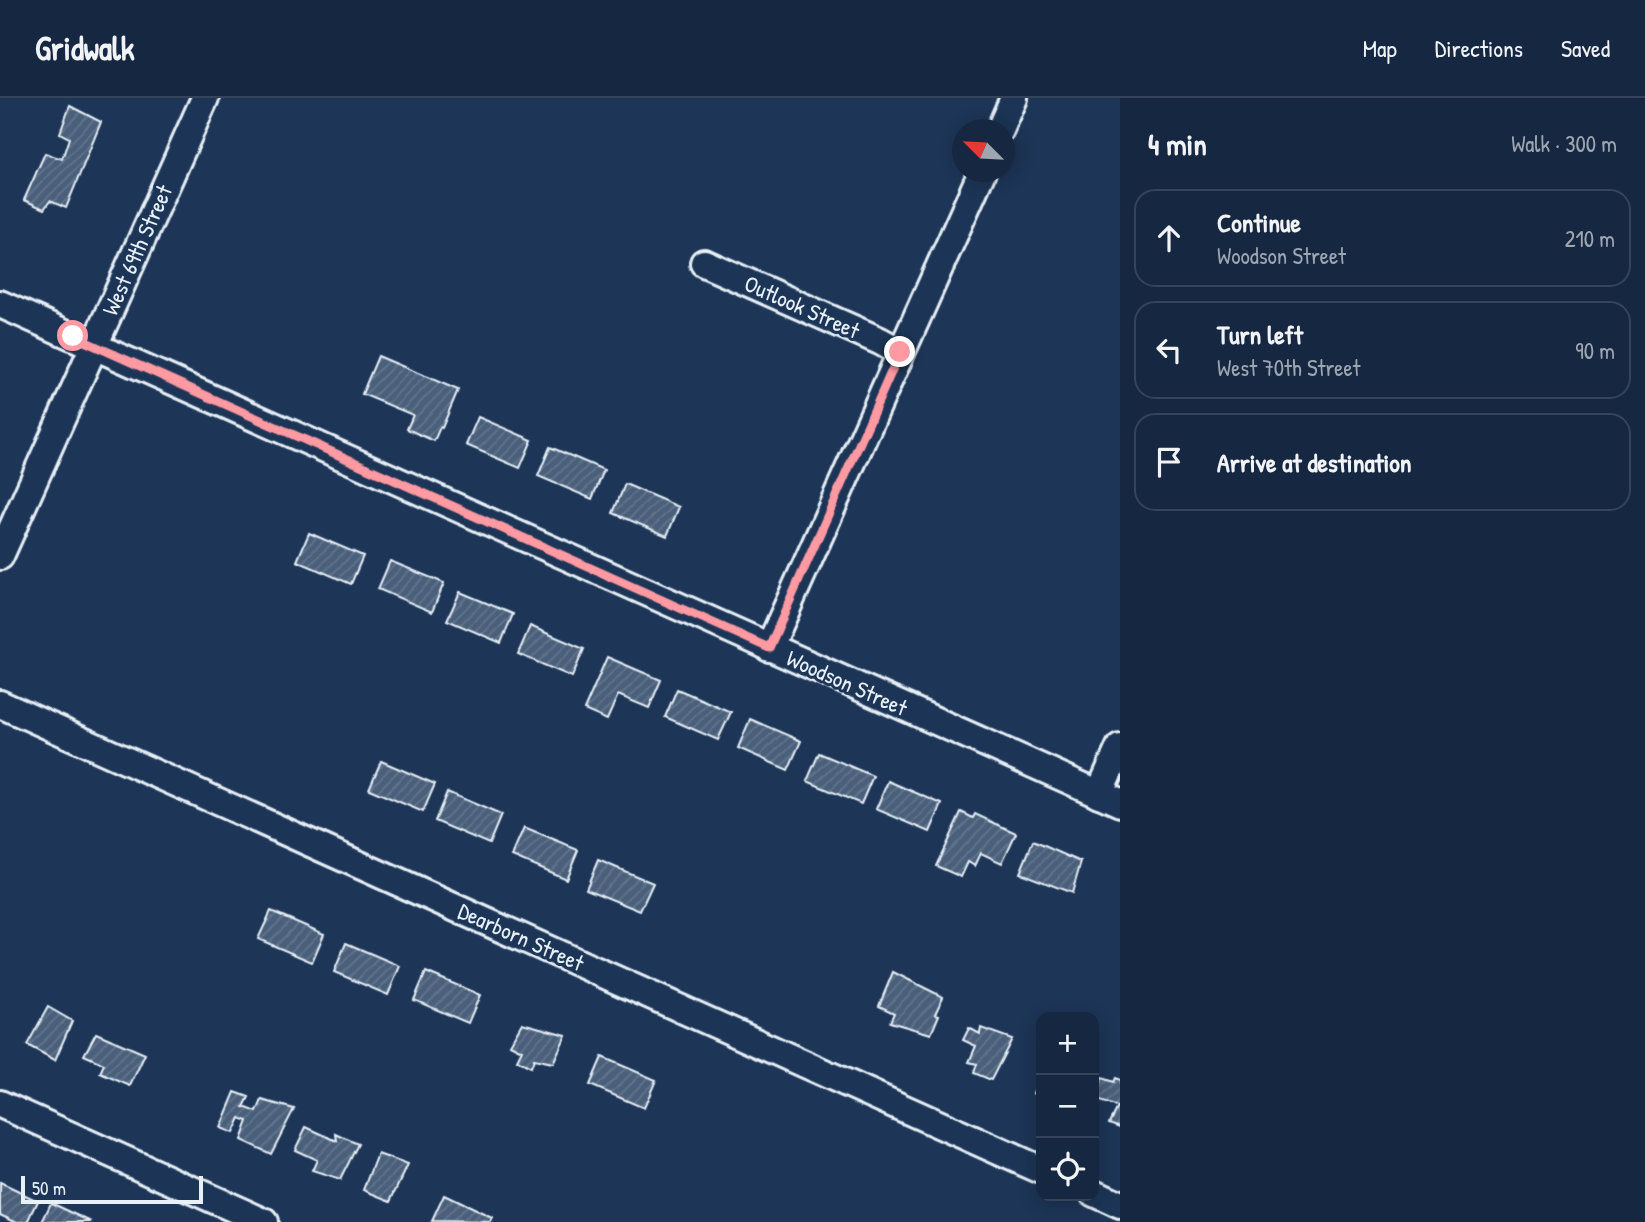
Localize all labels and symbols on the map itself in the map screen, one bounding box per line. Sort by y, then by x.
north arrow [952,119,1015,182]
street label: West 69th Street [94,179,179,320]
street label: Outlook Street [740,267,866,346]
route start [57,320,88,351]
route end [884,336,915,367]
street label: Woodson Street [782,642,913,723]
street label: Dearborn Street [453,895,590,979]
scale bar [21,1173,203,1205]

